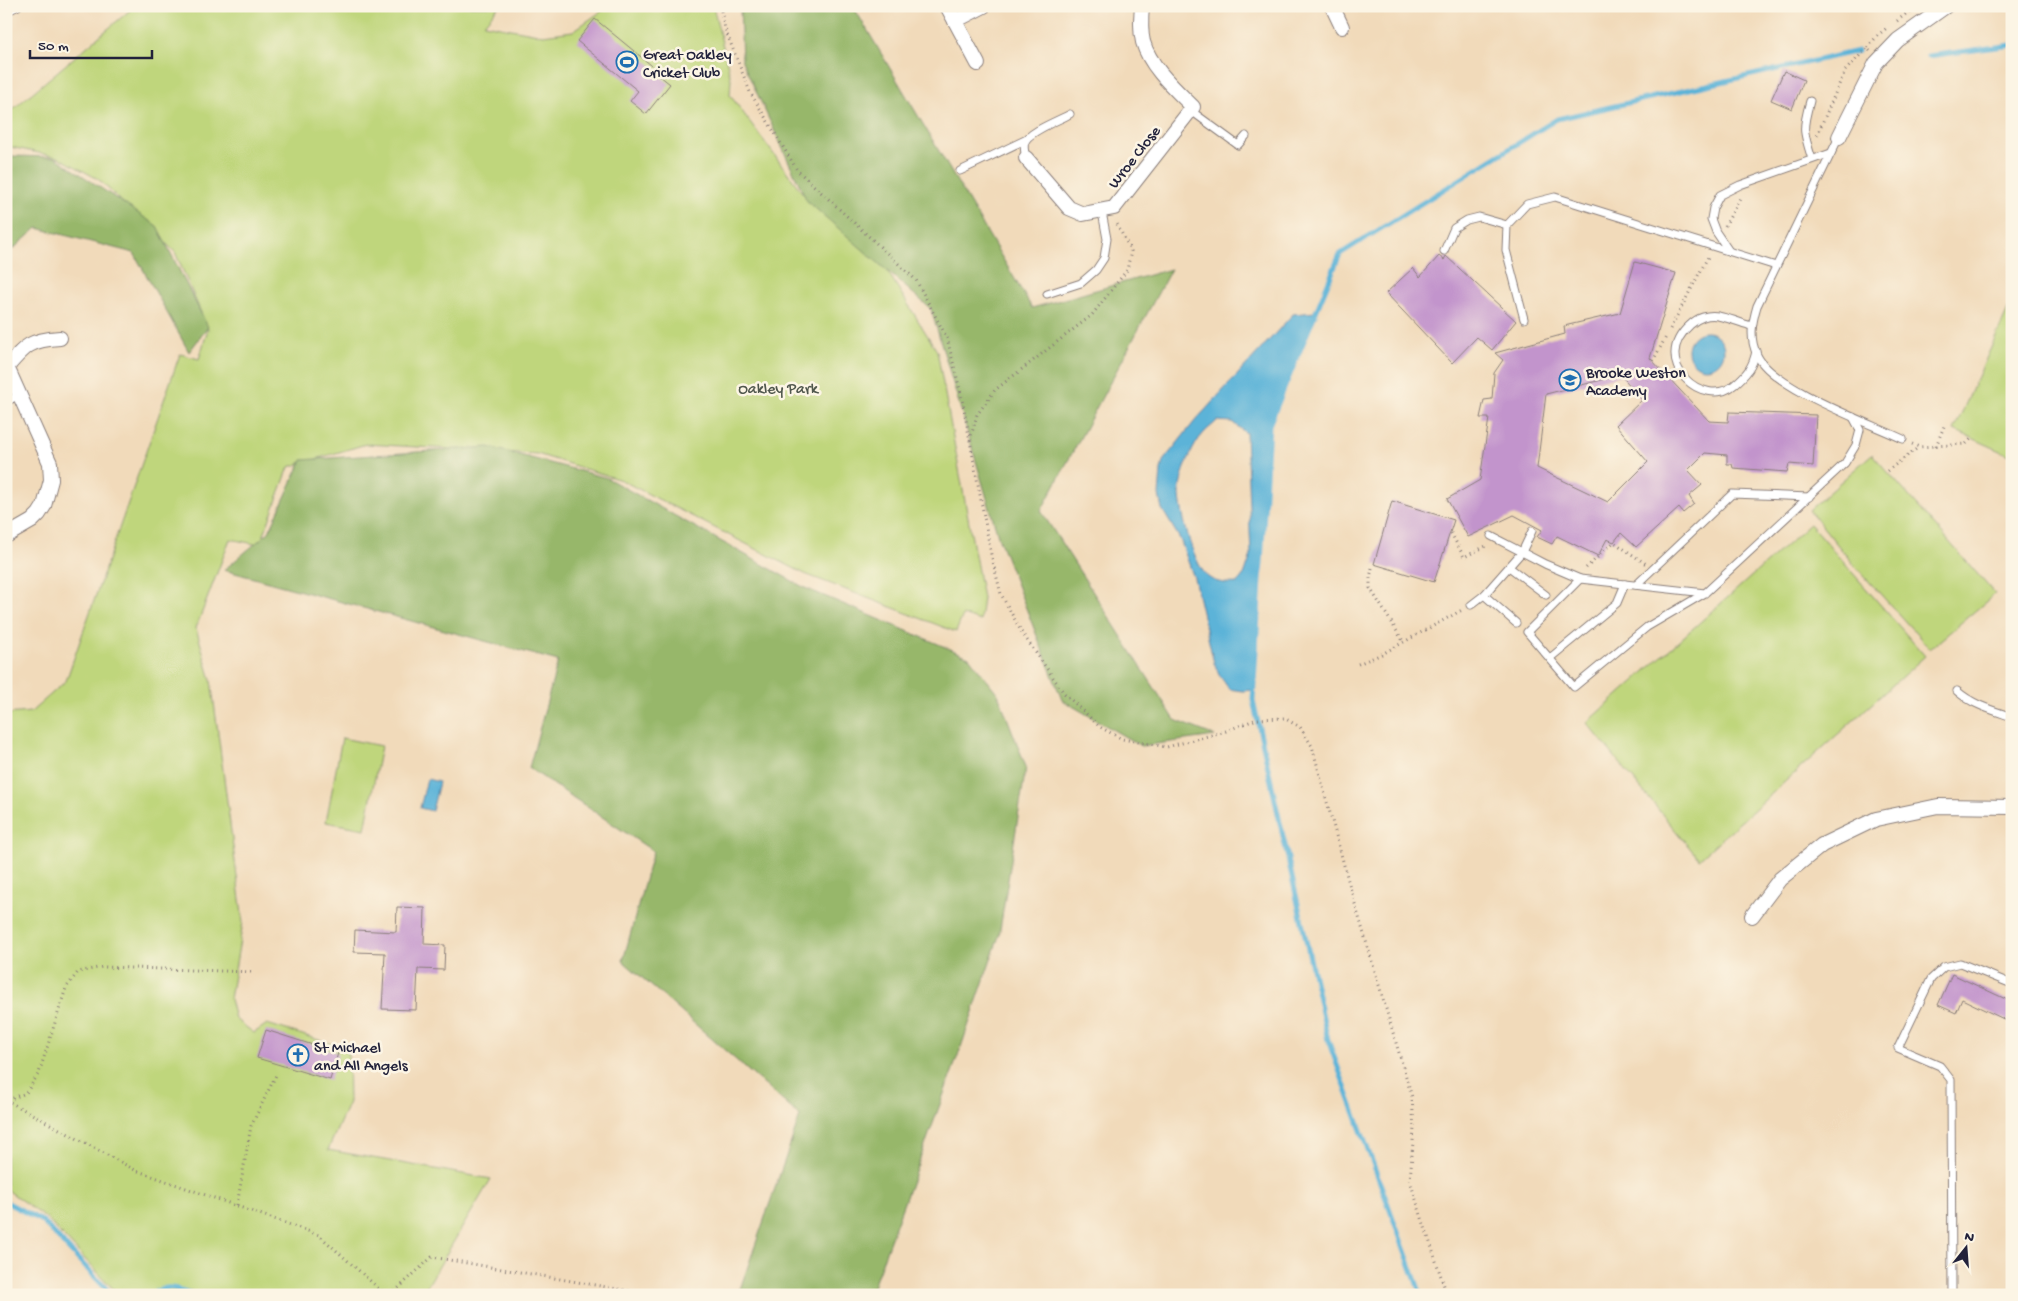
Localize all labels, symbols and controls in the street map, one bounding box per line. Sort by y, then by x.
scale bar [30,28,152,60]
text: 50 m [38,38,69,56]
place label: Great Oakley Cricket Club [643,47,732,84]
sports icon: Great Oakley Cricket Club [615,50,639,74]
street label: Wroe Close [1105,122,1167,193]
place label: Brooke Weston Academy [1585,365,1686,402]
school or university icon: Brooke Weston Academy [1558,368,1582,392]
park label: Oakley Park [738,381,820,400]
place label: St Michael and All Angels [314,1040,409,1077]
church icon: St Michael and All Angels [286,1043,310,1067]
north arrow [1940,1224,1990,1274]
text: N [1962,1228,1976,1247]

